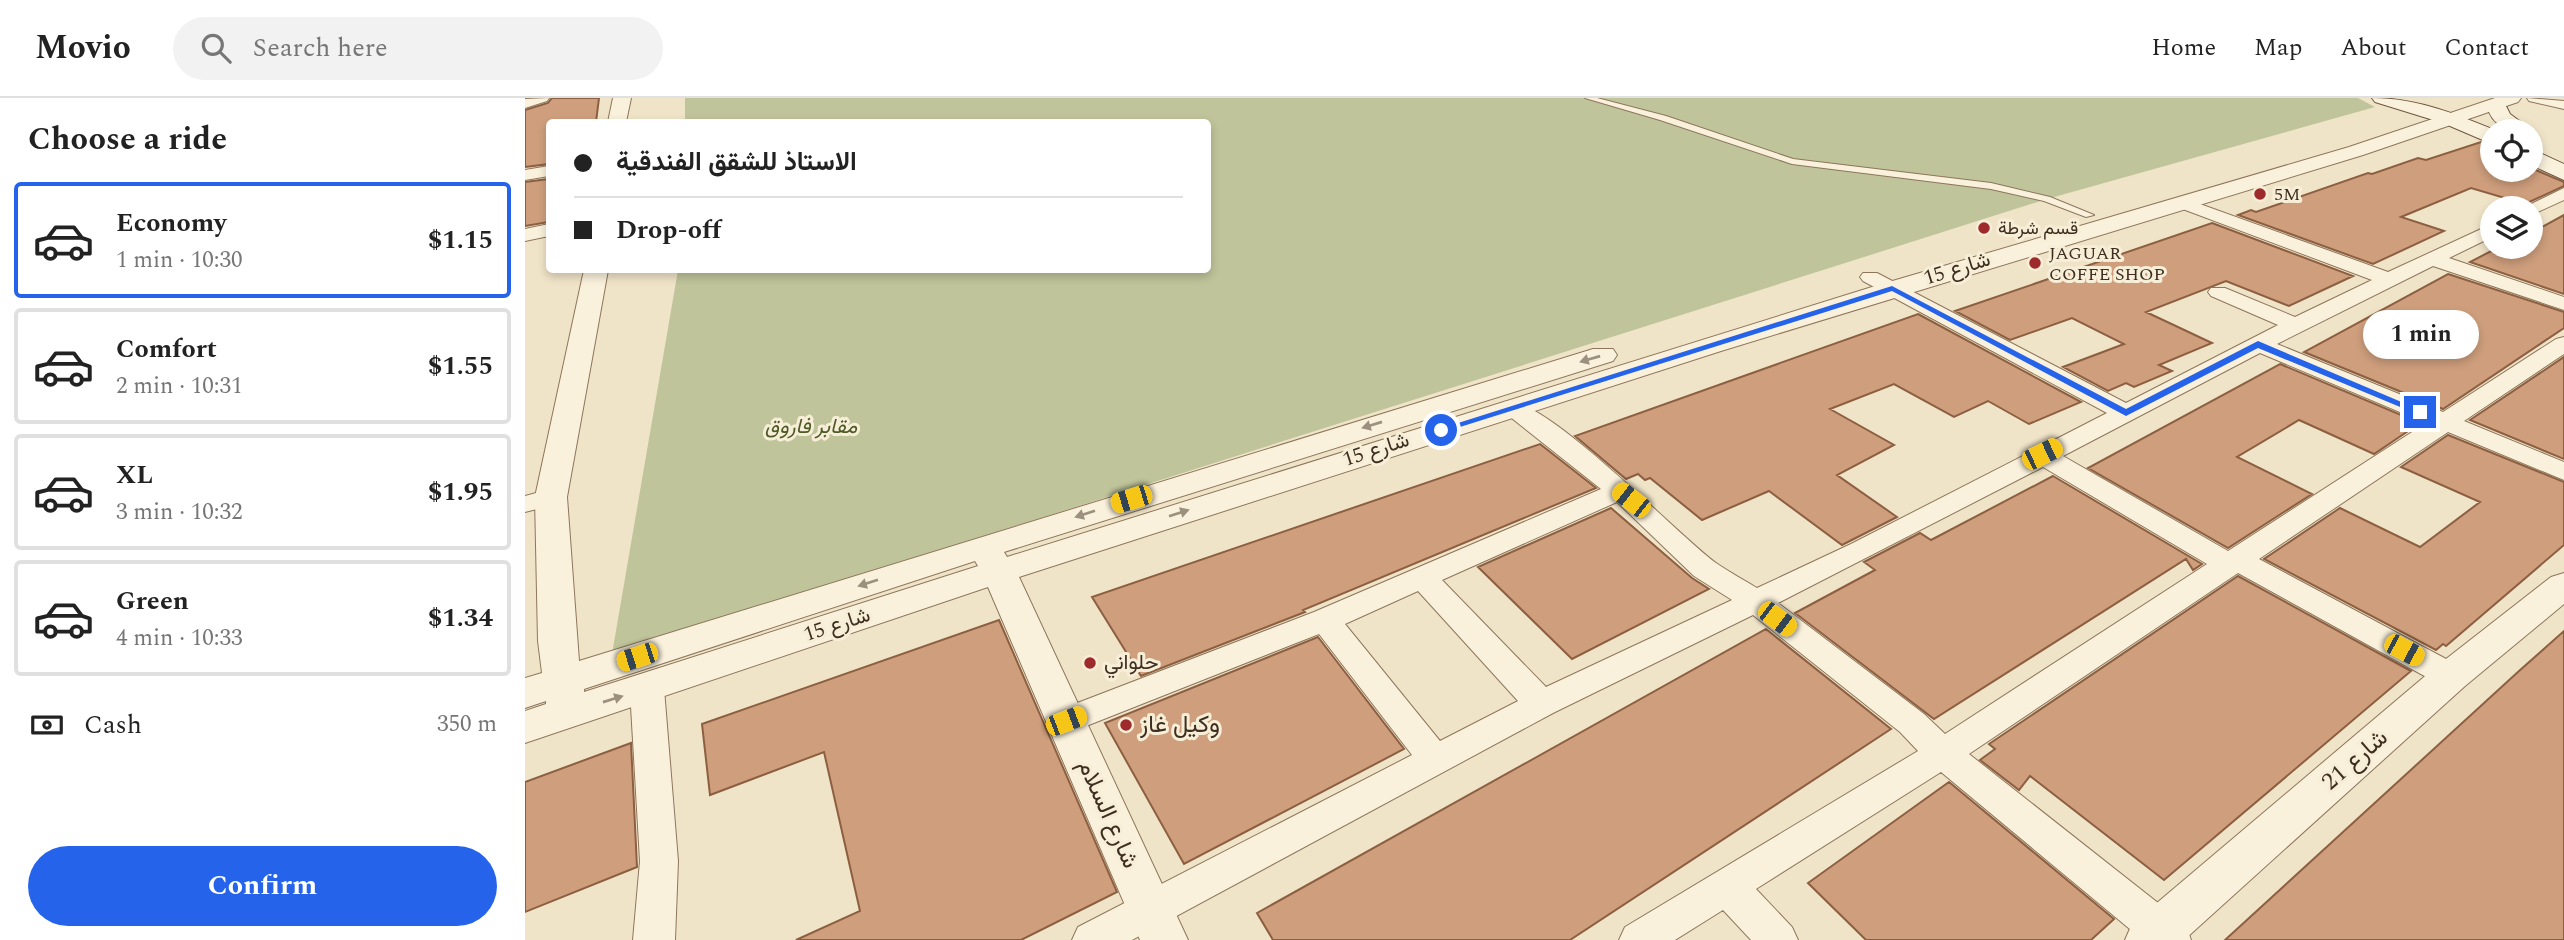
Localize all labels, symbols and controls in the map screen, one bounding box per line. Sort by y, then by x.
search box [173,17,663,80]
text: Movio [35,23,131,73]
text: Search here [253,28,388,68]
icon: search [197,29,235,67]
text: Home [2151,30,2216,66]
text: Map [2254,30,2302,66]
text: About [2340,30,2406,66]
text: Contact [2444,30,2529,66]
text: Choose a ride [28,115,227,164]
map controls [2480,119,2543,259]
button: locate [2480,119,2543,182]
text: الاستاذ للشقق الفندقية [616,142,857,182]
place label: 5M [2274,181,2300,208]
marker: 5M [2252,186,2268,202]
button: layers [2480,196,2543,259]
text: Economy [116,203,226,243]
icon: car [32,209,95,272]
text: Drop-off [616,210,721,250]
place label: قسم شرطة [1998,215,2078,242]
text: $1.15 [428,220,493,260]
marker: قسم شرطة [1976,220,1992,236]
place label: JAGUAR COFFE SHOP [2049,240,2165,288]
text: 1 min · 10:30 [116,243,243,278]
street label: شارع 15 [1920,244,1994,294]
marker: JAGUAR COFFE SHOP [2027,255,2043,271]
callout: 1 min [2362,310,2478,360]
text: 1 min [2390,317,2452,352]
text: Comfort [116,329,217,369]
icon: car [32,335,95,398]
text: $1.55 [428,346,493,386]
one-way arrow [1579,354,1601,365]
text: 2 min · 10:31 [116,369,243,404]
route end [2404,396,2436,428]
park label: مقابر فاروق [765,411,858,443]
route start [1425,414,1457,446]
one-way arrow [1362,421,1383,431]
street label: شارع 15 [1338,424,1414,476]
car [2019,435,2066,473]
text: XL [116,455,153,495]
icon: car [32,461,95,524]
text: $1.95 [428,472,493,512]
car [1608,479,1655,521]
car [1108,483,1155,515]
text: 3 min · 10:32 [116,495,243,530]
one-way arrow [1168,508,1189,518]
one-way arrow [1074,509,1095,520]
one-way arrow [857,578,878,589]
text: Green [116,581,189,621]
icon: car [32,587,95,650]
text: $1.34 [428,598,493,638]
car [1754,598,1801,640]
street label: شارع 15 [799,599,875,651]
text: 4 min · 10:33 [116,621,243,656]
car [2381,631,2428,669]
car [614,641,661,673]
place label: حلواني [1104,647,1159,679]
marker: حلواني [1082,655,1098,671]
one-way arrow [603,694,624,704]
car [1043,704,1090,738]
text: Cash [84,705,142,745]
icon: cash [28,706,66,744]
text: 350 m [437,707,497,742]
place label: وكيل غاز [1139,707,1220,743]
marker: وكيل غاز [1118,717,1134,733]
street label: شارع 21 [2314,721,2396,799]
street label: شارع السلام [1068,754,1148,874]
button: Confirm [28,846,497,926]

